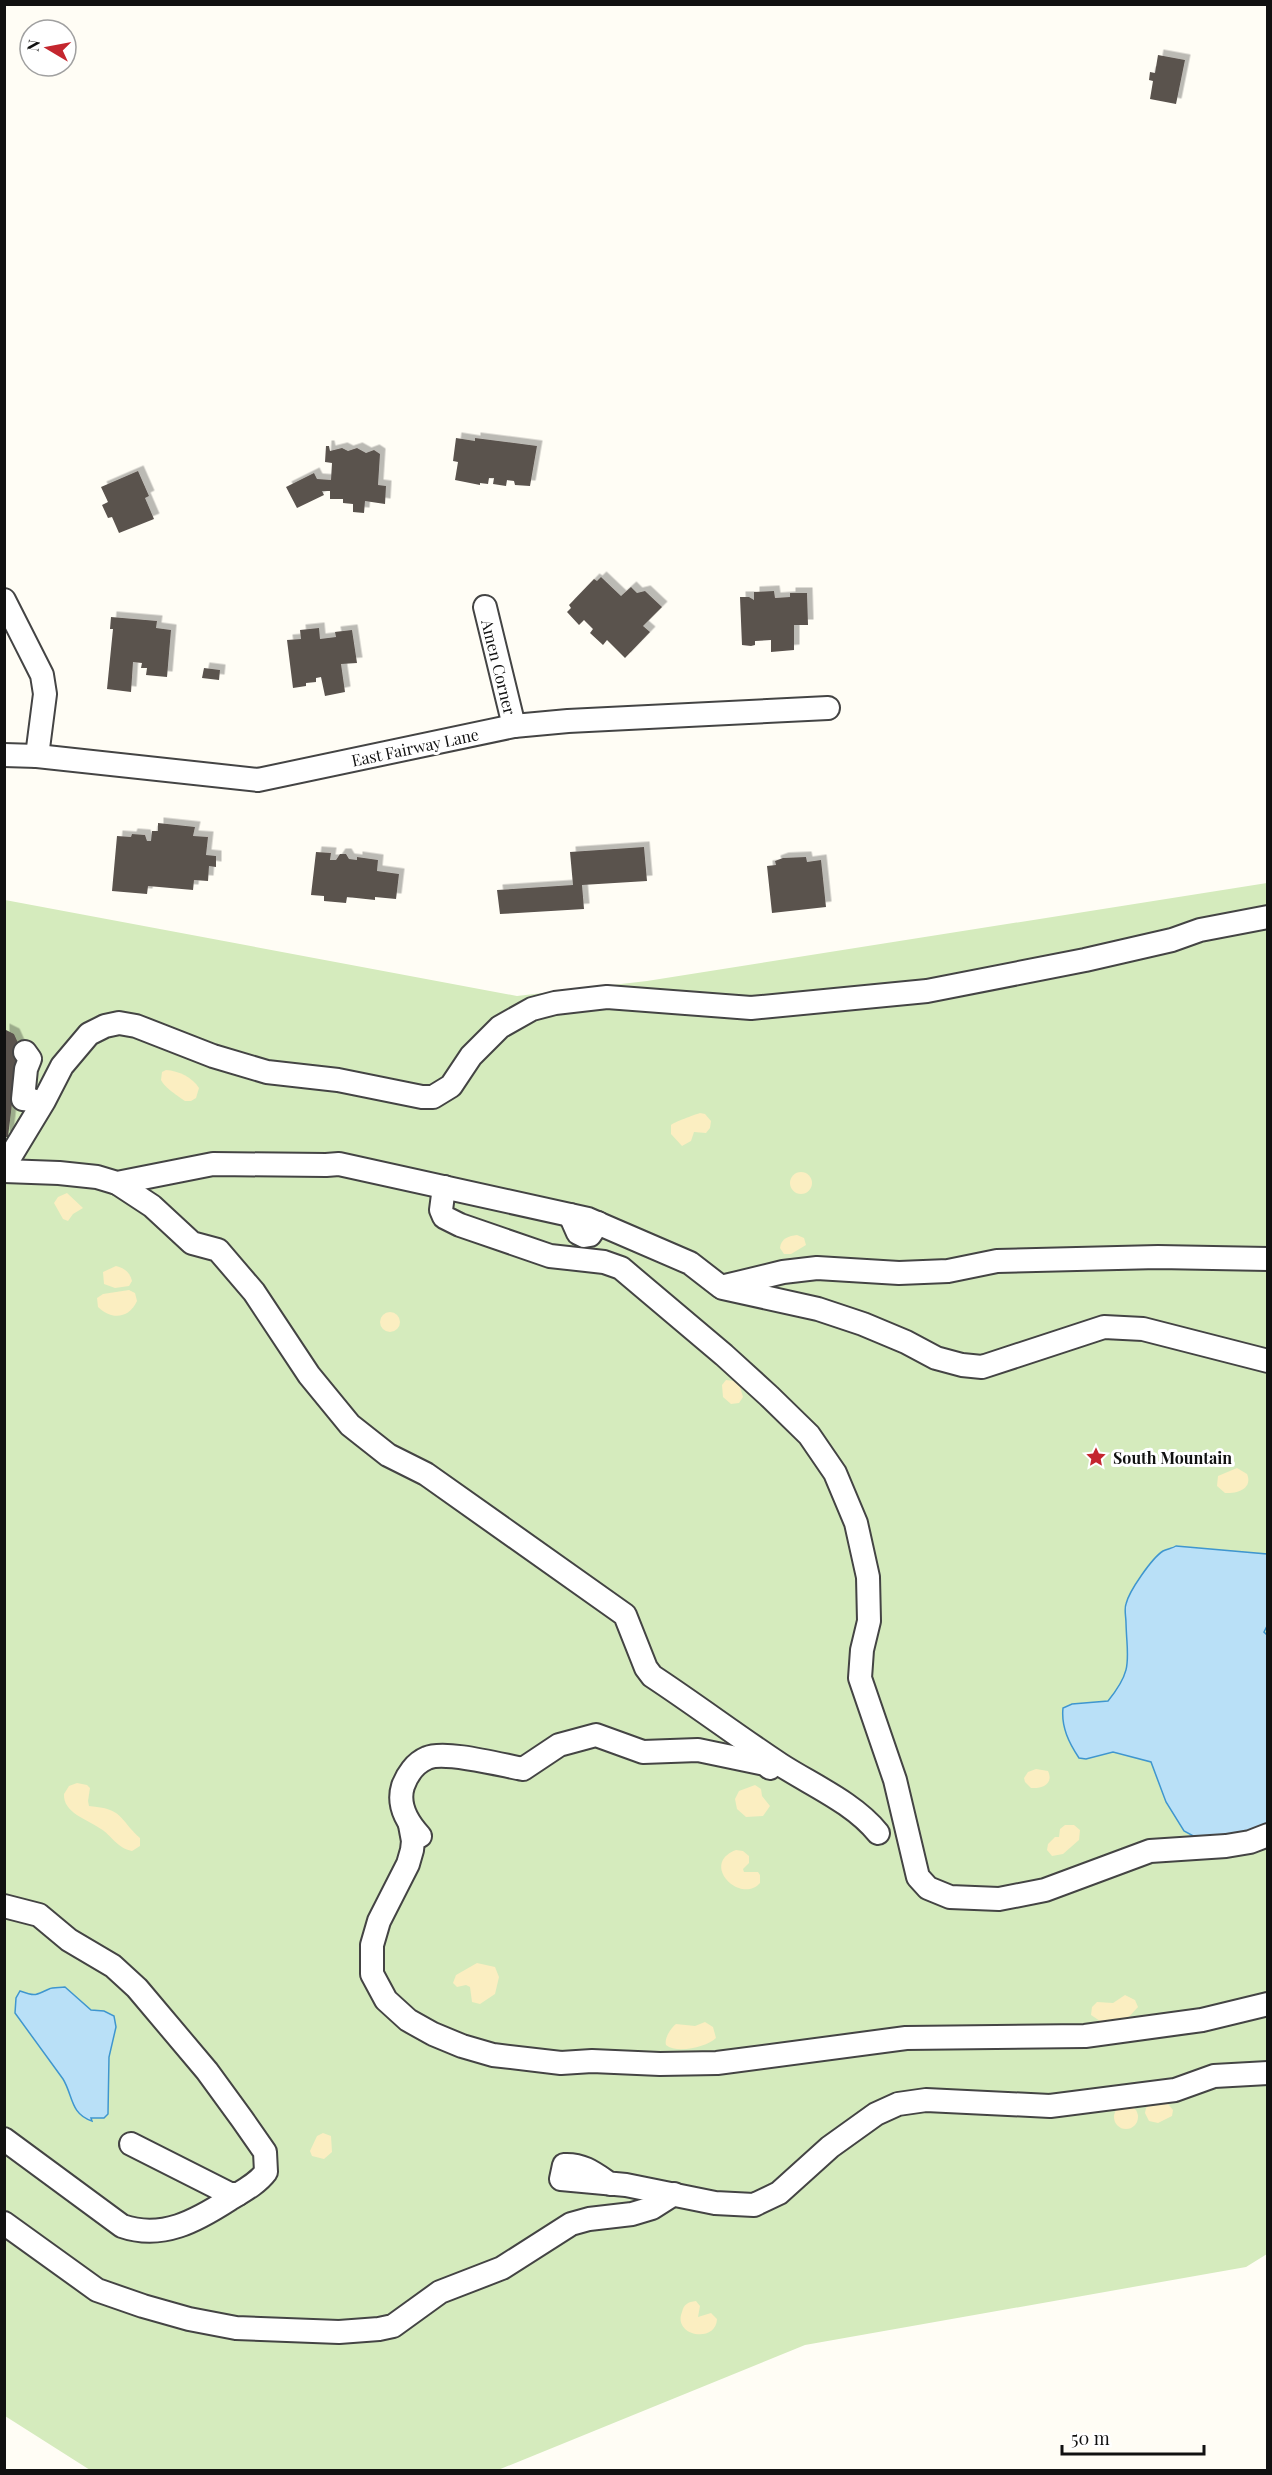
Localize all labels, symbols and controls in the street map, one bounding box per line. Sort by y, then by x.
north arrow [18,18,78,78]
text: N [21,37,44,53]
street label: Amen Corner [477,616,521,717]
street label: East Fairway Lane [349,723,481,771]
place icon: South Mountain [1084,1445,1108,1469]
place label: South Mountain [1113,1447,1232,1468]
scale bar [1062,2418,1204,2456]
text: 50 m [1071,2426,1110,2450]

